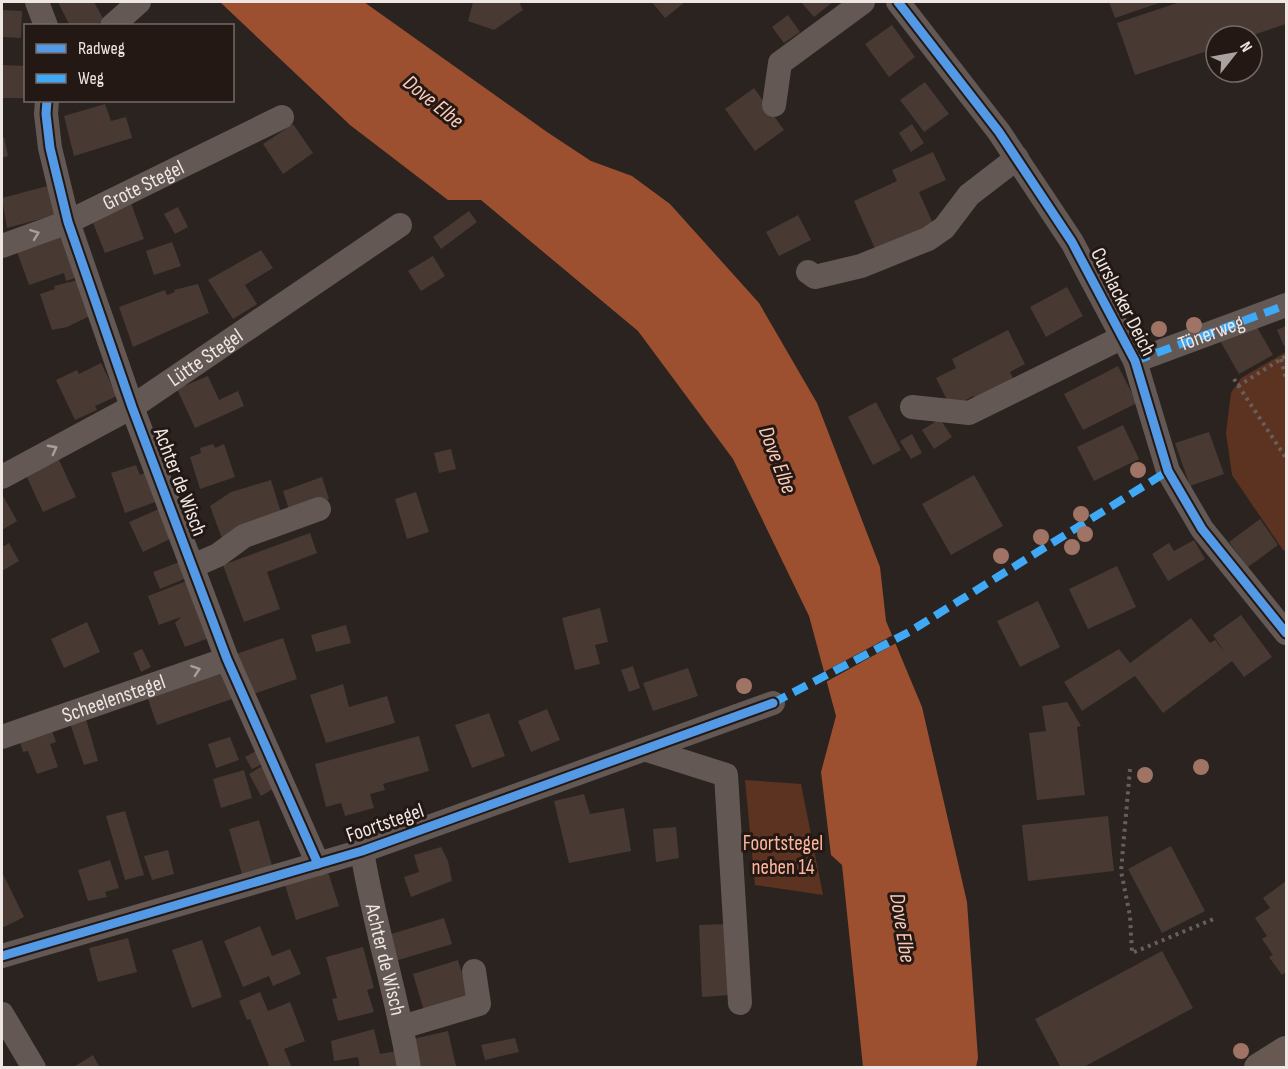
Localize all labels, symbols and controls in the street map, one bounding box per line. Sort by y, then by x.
legend [24,24,234,102]
north arrow [1204,24,1264,84]
text: Radweg [78,38,125,59]
text: N [1235,38,1256,56]
text: Weg [78,68,104,89]
water label: Dove Elbe [397,70,469,135]
street label: Grote Stegel [98,155,188,216]
one-way arrow [29,228,40,241]
street label: Curslacker Deich [1085,244,1161,360]
street label: Tönerweg [1175,309,1247,356]
street label: Lütte Stegel [163,323,247,392]
street label: Achter de Wisch [148,423,212,540]
water label: Dove Elbe [752,423,802,498]
one-way arrow [47,445,57,456]
one-way arrow [190,664,200,677]
street label: Scheelenstegel [59,669,168,728]
street label: Foortstegel [343,798,427,848]
park label: Foortstegel neben 14 [743,831,823,880]
water label: Dove Elbe [883,891,921,965]
street label: Achter de Wisch [360,900,411,1018]

